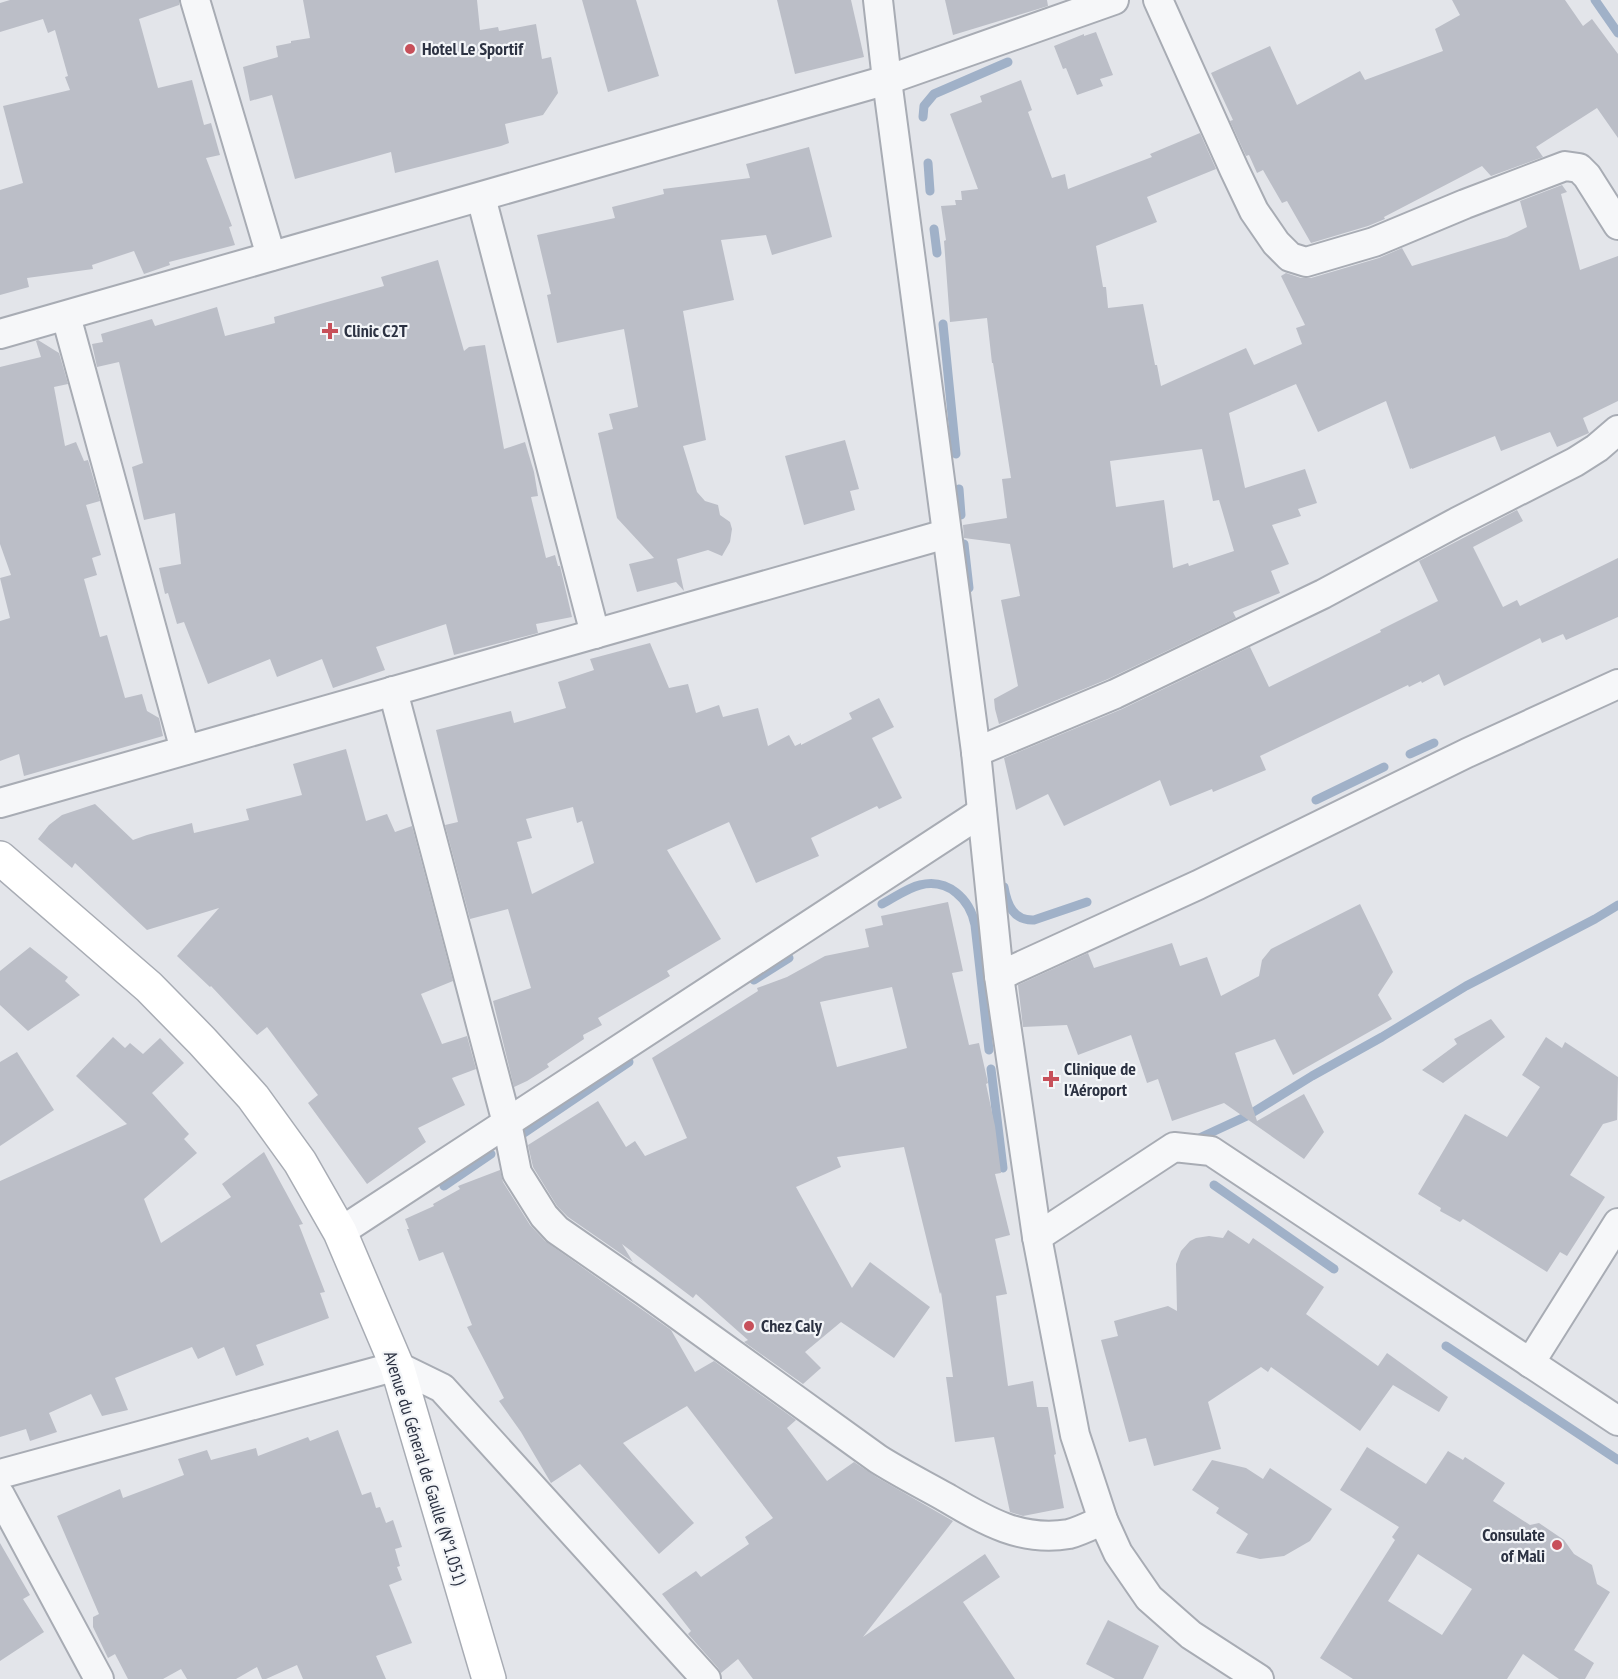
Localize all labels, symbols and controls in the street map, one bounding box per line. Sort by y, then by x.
place label: Hotel Le Sportif [422,37,524,60]
marker: Hotel Le Sportif [403,42,417,56]
place label: Clinic C2T [344,319,408,342]
marker: Clinic C2T [321,322,339,340]
place label: Clinique de l'Aéroport [1064,1057,1136,1101]
marker: Clinique de l'Aéroport [1042,1070,1060,1088]
place label: Chez Caly [761,1314,823,1337]
marker: Chez Caly [742,1319,756,1333]
street label: Avenue du Géneral de Gaulle (N°1.051) [379,1348,472,1588]
place label: Consulate of Mali [1482,1523,1545,1567]
marker: Consulate of Mali [1550,1538,1564,1552]

